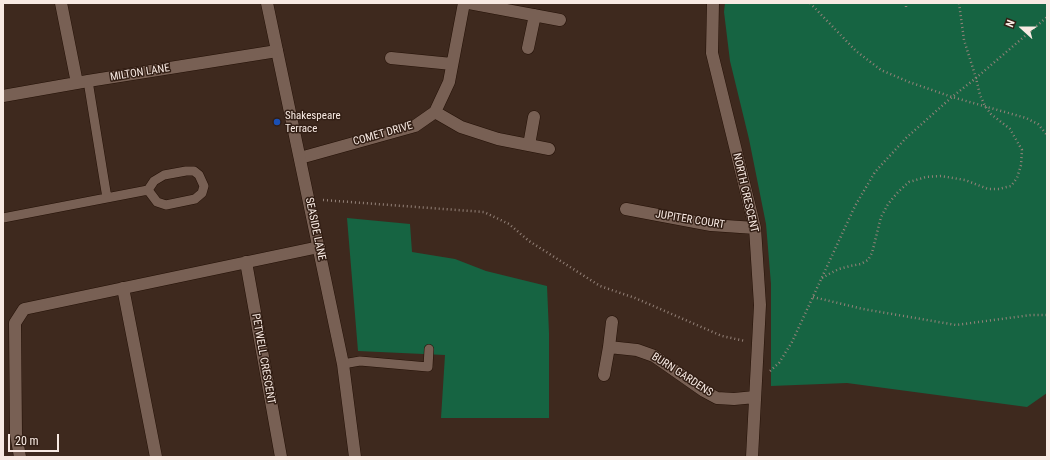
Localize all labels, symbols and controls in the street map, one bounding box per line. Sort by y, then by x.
north arrow [1002,8,1042,48]
text: N [1003,18,1018,29]
street label: MILTON LANE [109,62,171,84]
place label: Shakespeare Terrace [285,109,341,135]
marker: Shakespeare Terrace [272,117,282,127]
street label: COMET DRIVE [352,119,414,149]
street label: NORTH CRESCENT [729,152,761,234]
street label: SEASIDE LANE [302,196,328,262]
street label: JUPITER COURT [654,208,726,232]
street label: PETWELL CRESCENT [249,313,277,405]
street label: BURN GARDENS [649,350,715,400]
scale bar [10,426,61,452]
text: 20 m [15,434,39,448]

